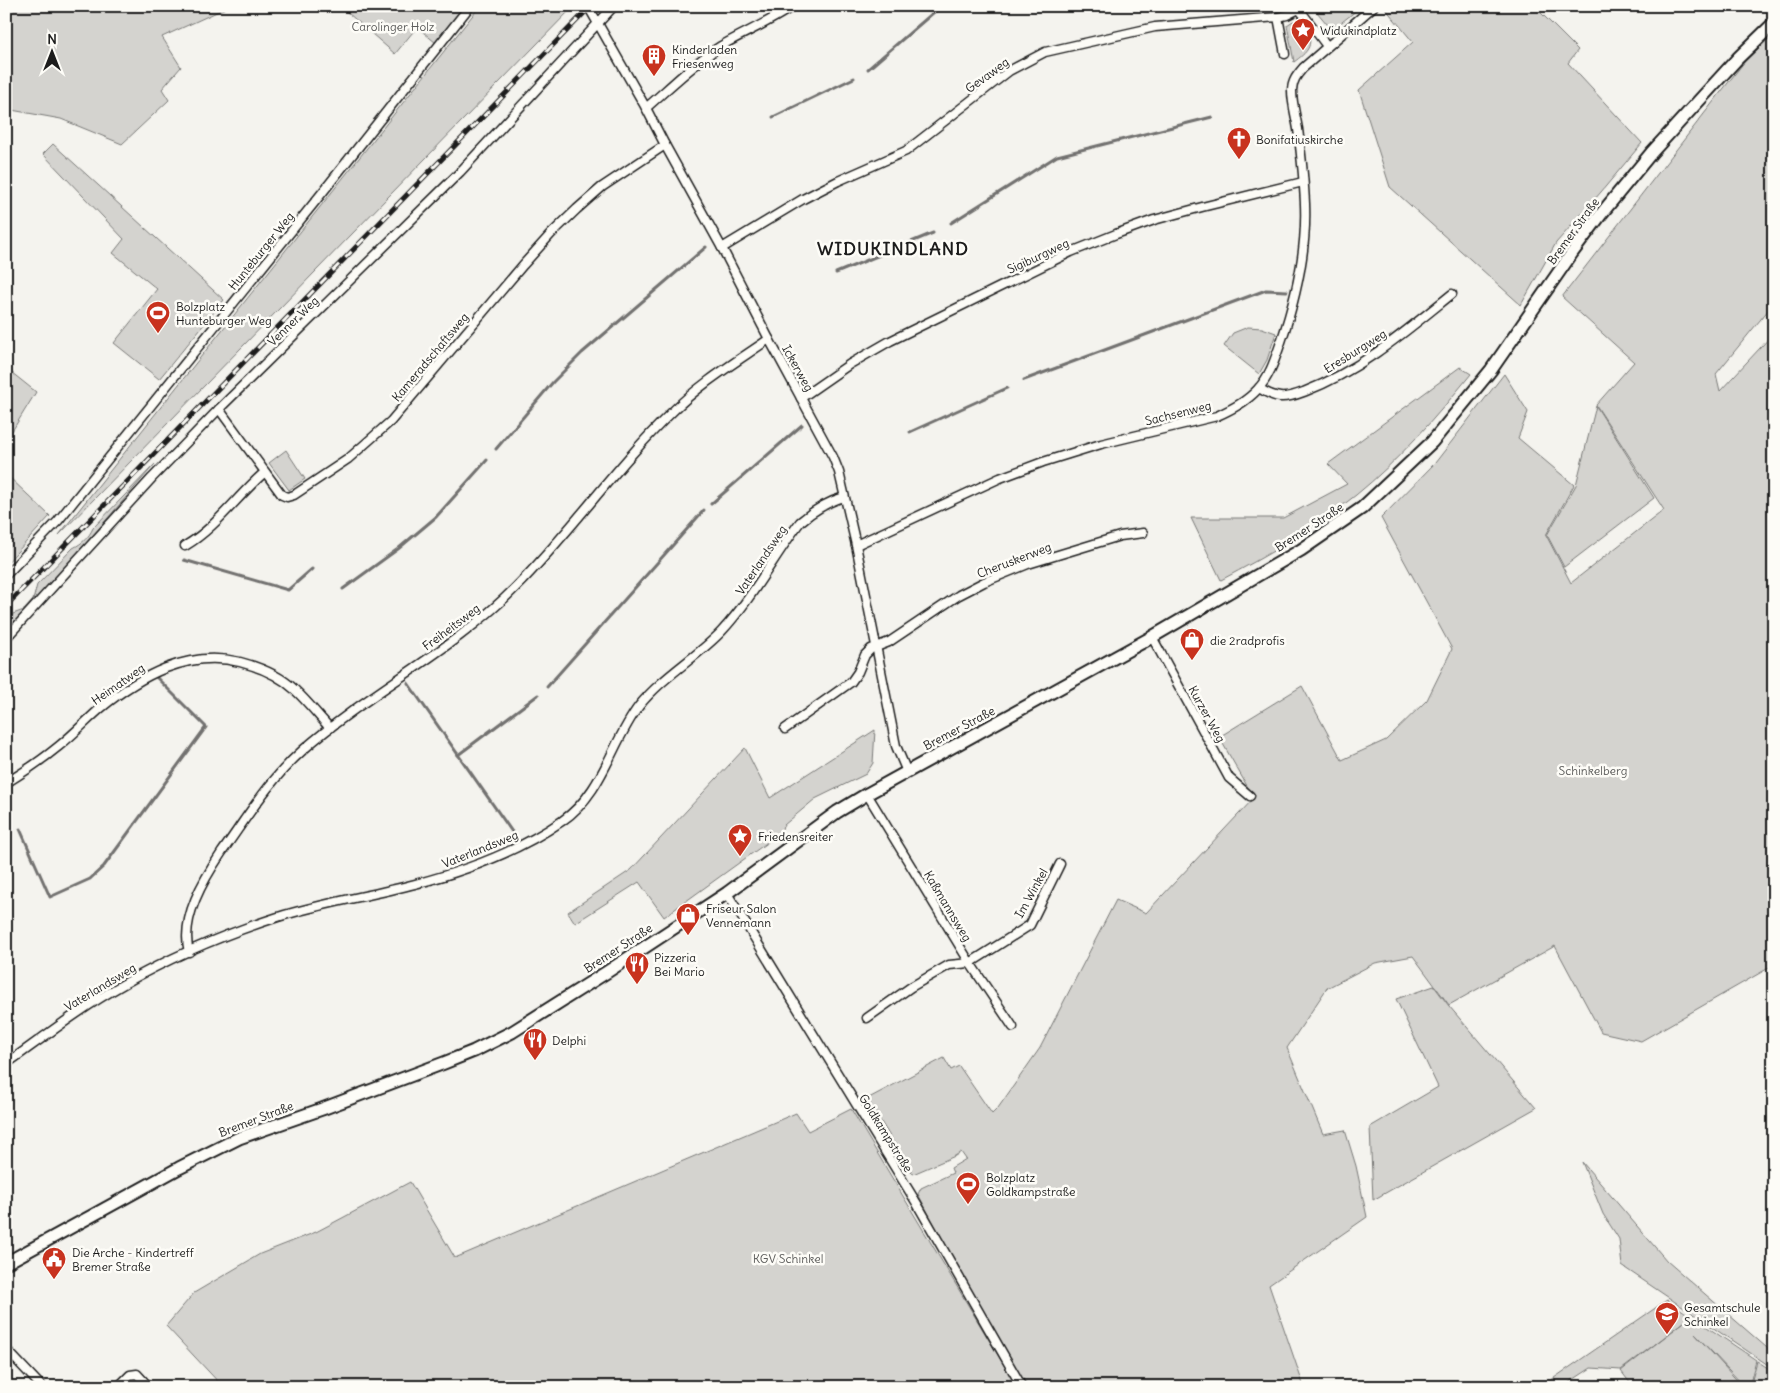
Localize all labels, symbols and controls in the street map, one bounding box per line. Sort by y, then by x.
place icon: Widukindplatz [1290,17,1316,51]
park label: Carolinger Holz [351,19,435,34]
place label: Widukindplatz [1320,23,1397,38]
north arrow [28,28,78,78]
text: N [47,30,57,48]
place label: Kinderladen Friesenweg [672,42,737,71]
building icon: Kinderladen Friesenweg [641,43,667,77]
street label: Gevaweg [962,54,1012,96]
church icon: Bonifatiuskirche [1226,126,1252,160]
place label: Bonifatiuskirche [1256,132,1343,147]
street label: Bremer Straße [1544,195,1602,267]
street label: Hunteburger Weg [225,209,297,293]
street label: Sigiburgweg [1005,235,1071,277]
district label: WIDUKINDLAND [817,237,969,260]
street label: Venner Weg [264,293,322,349]
place label: Bolzplatz Hunteburger Weg [176,299,272,328]
sports icon: Bolzplatz Hunteburger Weg [145,300,171,334]
street label: Kameradschaftsweg [389,310,471,404]
street label: Eresburgweg [1321,326,1389,376]
street label: Ickerweg [779,342,817,394]
street label: Sachsenweg [1143,398,1213,428]
street label: Bremer Straße [1272,499,1346,555]
street label: Vaterlandsweg [732,522,790,598]
street label: Cheruskerweg [975,539,1053,581]
street label: Freiheitsweg [419,600,483,654]
shop icon: die 2radprofis [1179,627,1205,661]
place label: die 2radprofis [1210,633,1285,648]
street label: Heimatweg [88,660,148,708]
street label: Kurzer Weg [1185,683,1229,745]
street label: Bremer Straße [921,703,997,753]
park label: Schinkelberg [1558,763,1628,778]
place icon: Friedensreiter [727,823,753,857]
street label: Vaterlandsweg [440,827,520,871]
place label: Friedensreiter [758,829,833,844]
street label: Im Winkel [1011,866,1051,920]
street label: Kaßmannsweg [921,868,975,944]
place label: Friseur Salon Vennemann [706,901,777,930]
shop icon: Friseur Salon Vennemann [675,902,701,936]
street label: Bremer Straße [581,920,655,976]
place label: Pizzeria Bei Mario [654,950,705,979]
restaurant icon: Pizzeria Bei Mario [624,951,650,985]
street label: Vaterlandsweg [62,960,138,1014]
restaurant icon: Delphi [522,1027,548,1061]
place label: Delphi [552,1033,586,1048]
street label: Goldkampstraße [856,1091,916,1175]
street label: Bremer Straße [217,1098,295,1140]
place label: Bolzplatz Goldkampstraße [986,1170,1076,1199]
sports icon: Bolzplatz Goldkampstraße [955,1171,981,1205]
place label: Die Arche - Kindertreff Bremer Straße [72,1245,195,1274]
public building icon: Die Arche - Kindertreff Bremer Straße [41,1246,67,1280]
park label: KGV Schinkel [753,1251,823,1266]
place label: Gesamtschule Schinkel [1684,1300,1761,1329]
school or university icon: Gesamtschule Schinkel [1654,1301,1680,1335]

